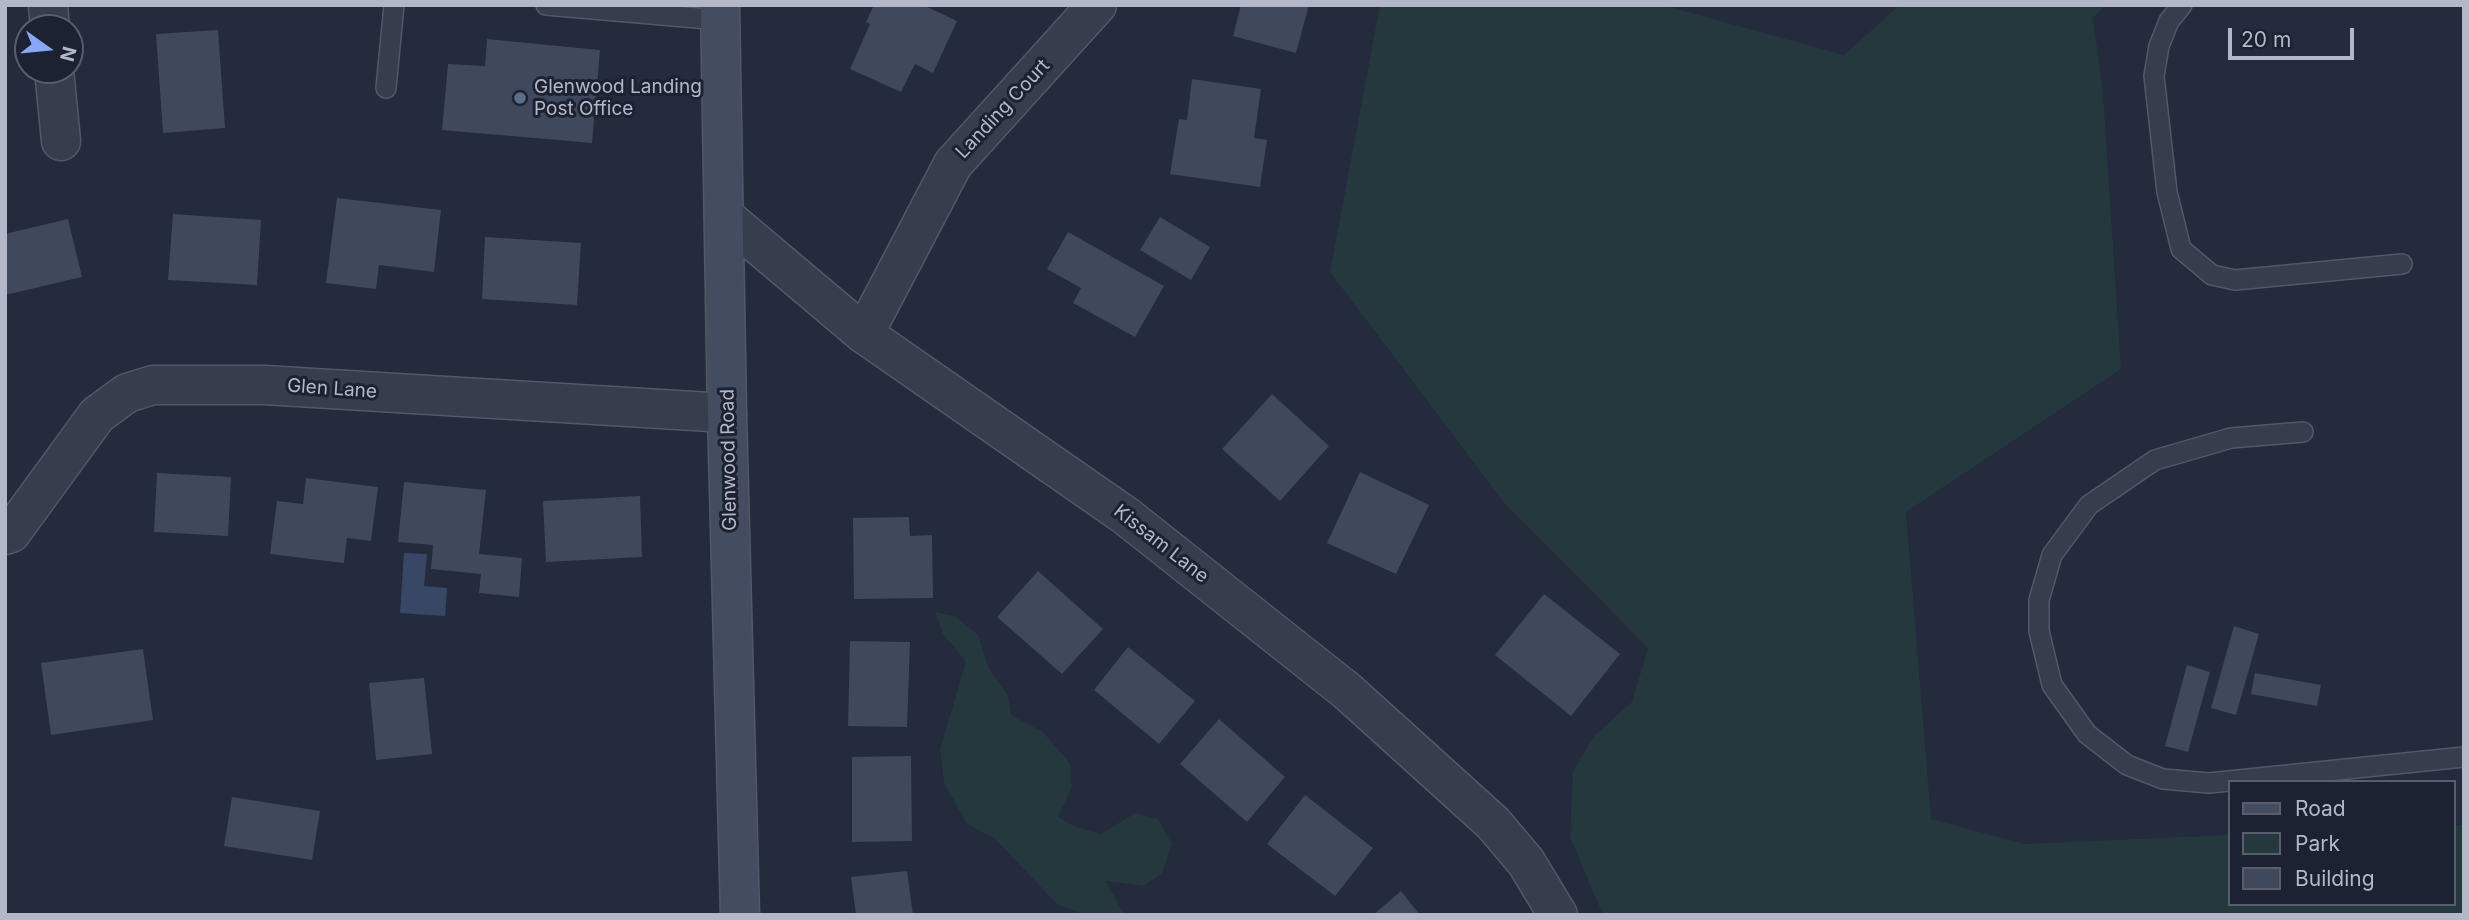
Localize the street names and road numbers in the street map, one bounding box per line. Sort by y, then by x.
street label: Landing Court [951,55,1055,163]
street label: Glen Lane [286,374,378,404]
street label: Glenwood Road [716,389,742,531]
street label: Kissam Lane [1109,500,1213,588]

